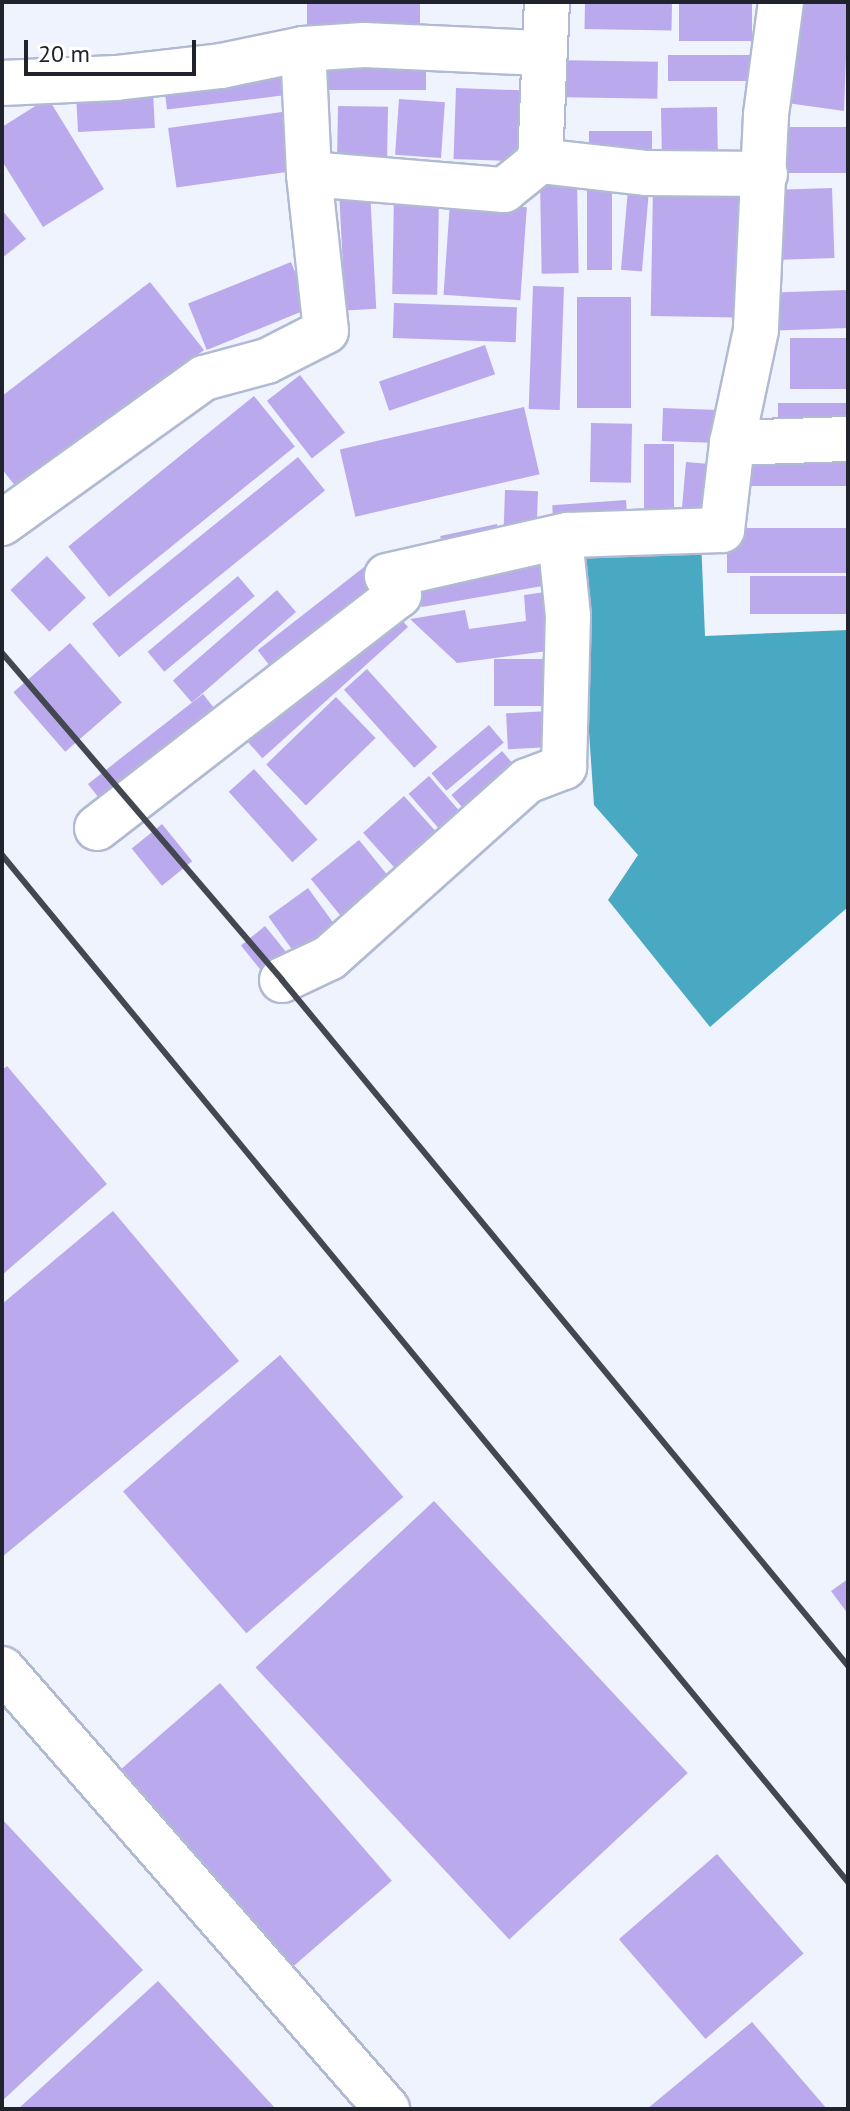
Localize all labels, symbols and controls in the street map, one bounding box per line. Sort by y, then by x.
scale bar [28,24,200,74]
text: 20 m [38,38,90,69]

